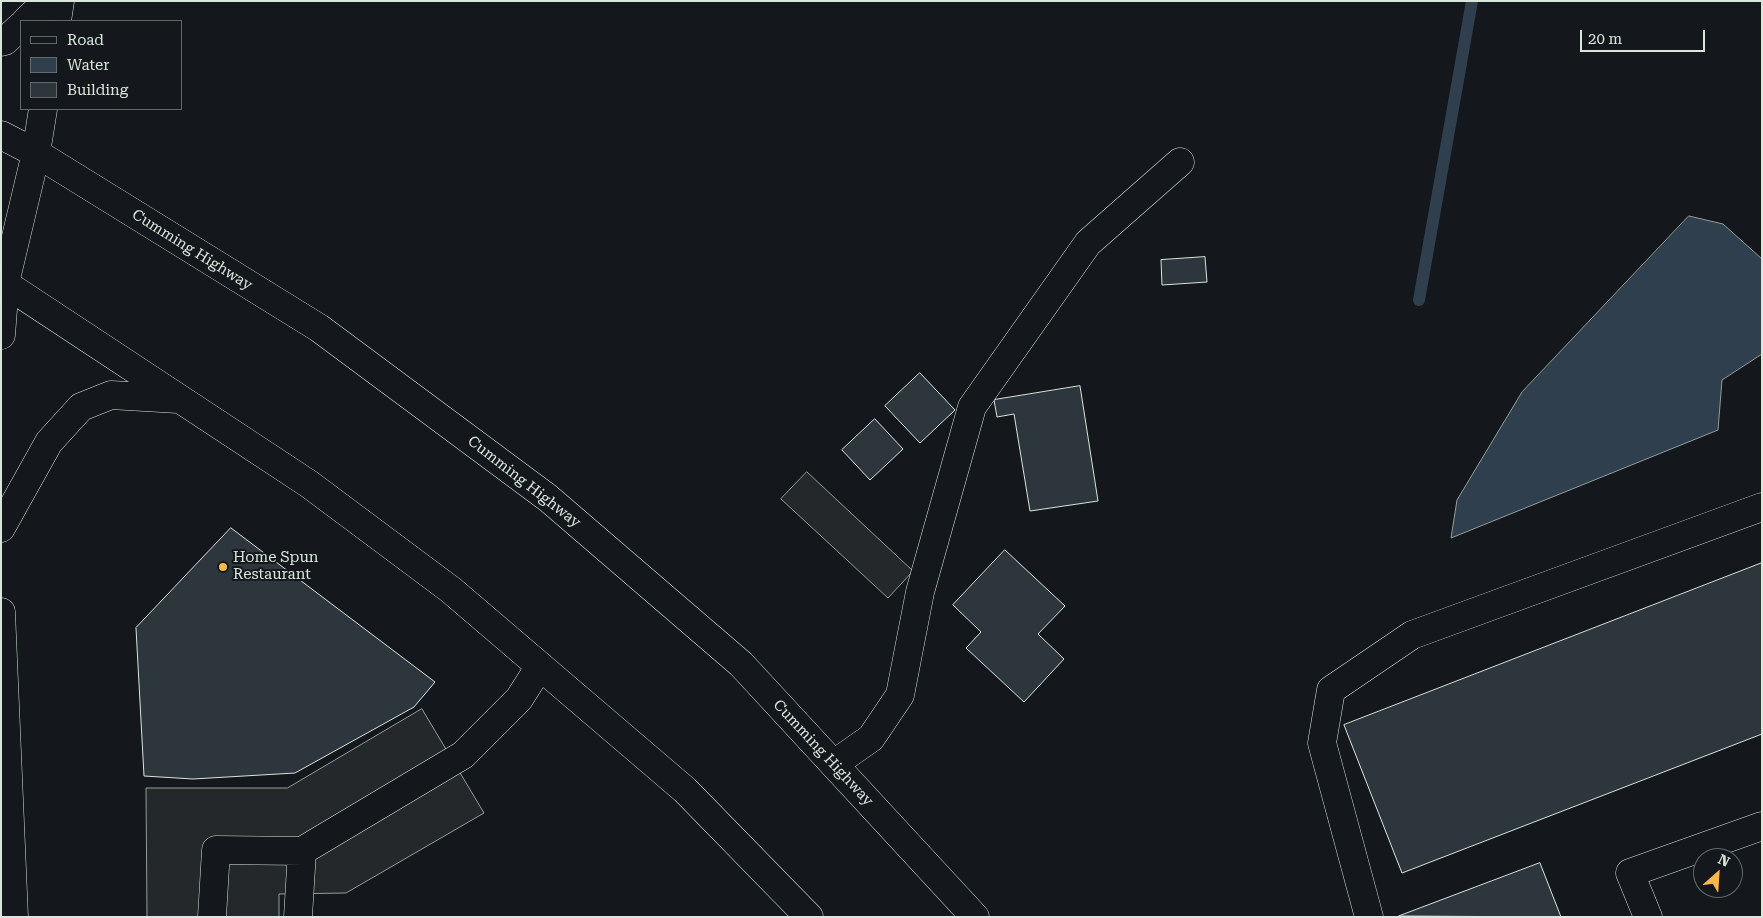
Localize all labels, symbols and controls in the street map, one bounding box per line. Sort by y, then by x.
legend [20,20,182,110]
scale bar [1583,20,1708,52]
text: 20 m [1588,30,1622,48]
text: Road [67,31,104,49]
text: Water [67,56,109,74]
text: Building [67,81,128,99]
street label: Cumming Highway [129,206,255,294]
street label: Cumming Highway [464,432,584,532]
place label: Home Spun Restaurant [233,549,318,584]
marker: Home Spun Restaurant [217,561,229,573]
street label: Cumming Highway [769,696,877,810]
north arrow [1693,848,1743,898]
text: N [1716,851,1732,870]

